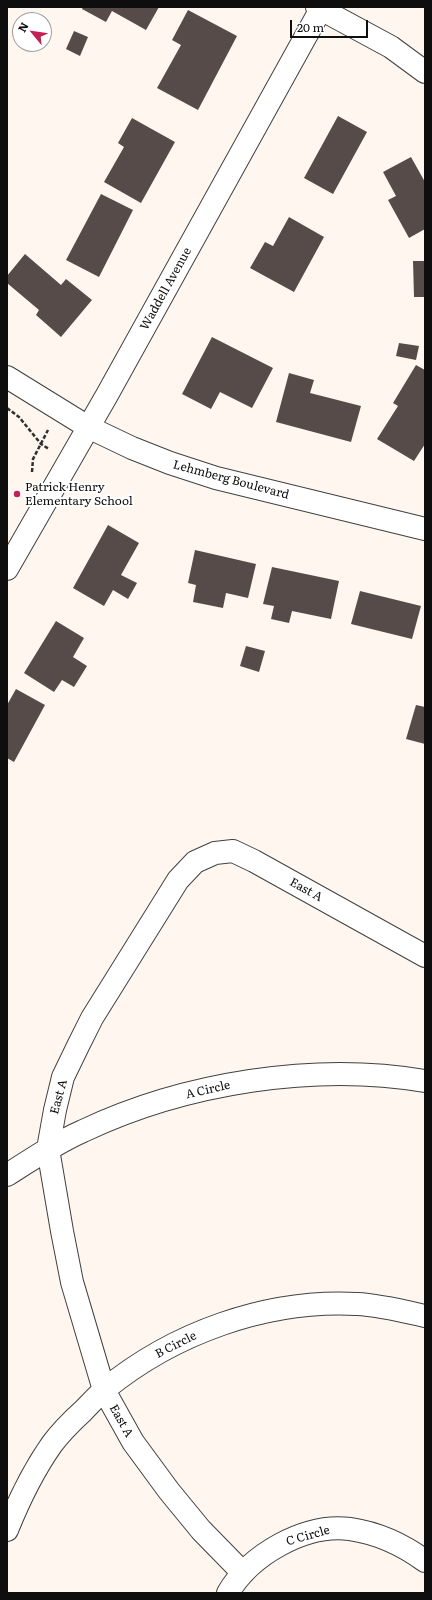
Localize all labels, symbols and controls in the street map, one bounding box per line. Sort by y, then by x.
north arrow [12,12,52,52]
scale bar [292,12,370,38]
text: 20 m [297,18,324,36]
text: N [13,19,32,35]
street label: Waddell Avenue [137,245,195,333]
street label: Lehmberg Boulevard [171,458,291,502]
place label: Patrick Henry Elementary School [25,480,133,508]
marker: Patrick Henry Elementary School [12,489,22,499]
street label: East A [287,875,325,905]
street label: East A [47,1078,71,1116]
street label: A Circle [184,1078,232,1102]
street label: B Circle [153,1329,199,1361]
street label: East A [106,1402,136,1440]
street label: C Circle [285,1523,331,1549]

